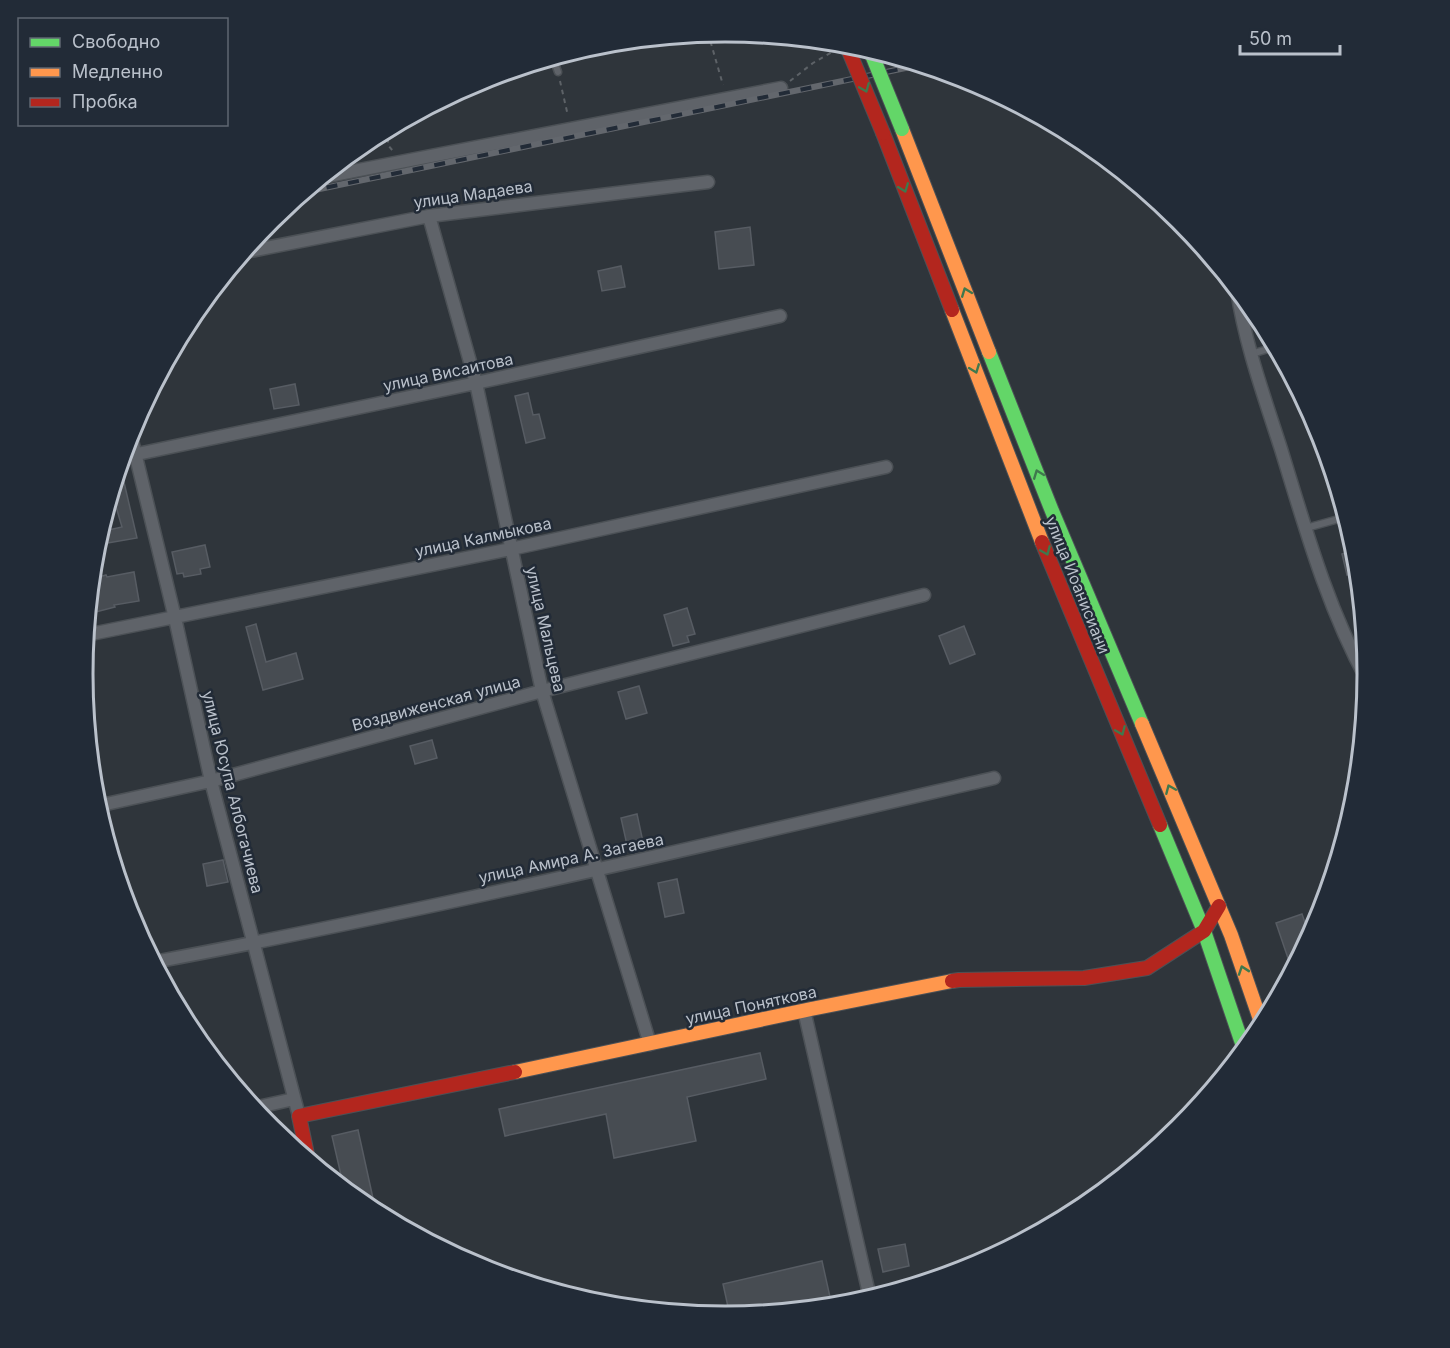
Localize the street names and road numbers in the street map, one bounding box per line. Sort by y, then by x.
street label: улица Мадаева [412,176,534,212]
street label: улица Висаитова [381,348,515,396]
street label: улица Калмыкова [413,513,553,561]
street label: улица Иоанисиани [1041,513,1115,657]
street label: улица Мальцева [522,564,570,694]
street label: Воздвиженская улица [350,671,522,735]
street label: улица Юсупа Албогачиева [198,689,268,895]
street label: улица Амира А. Загаева [477,829,665,887]
street label: улица Поняткова [684,981,818,1029]

